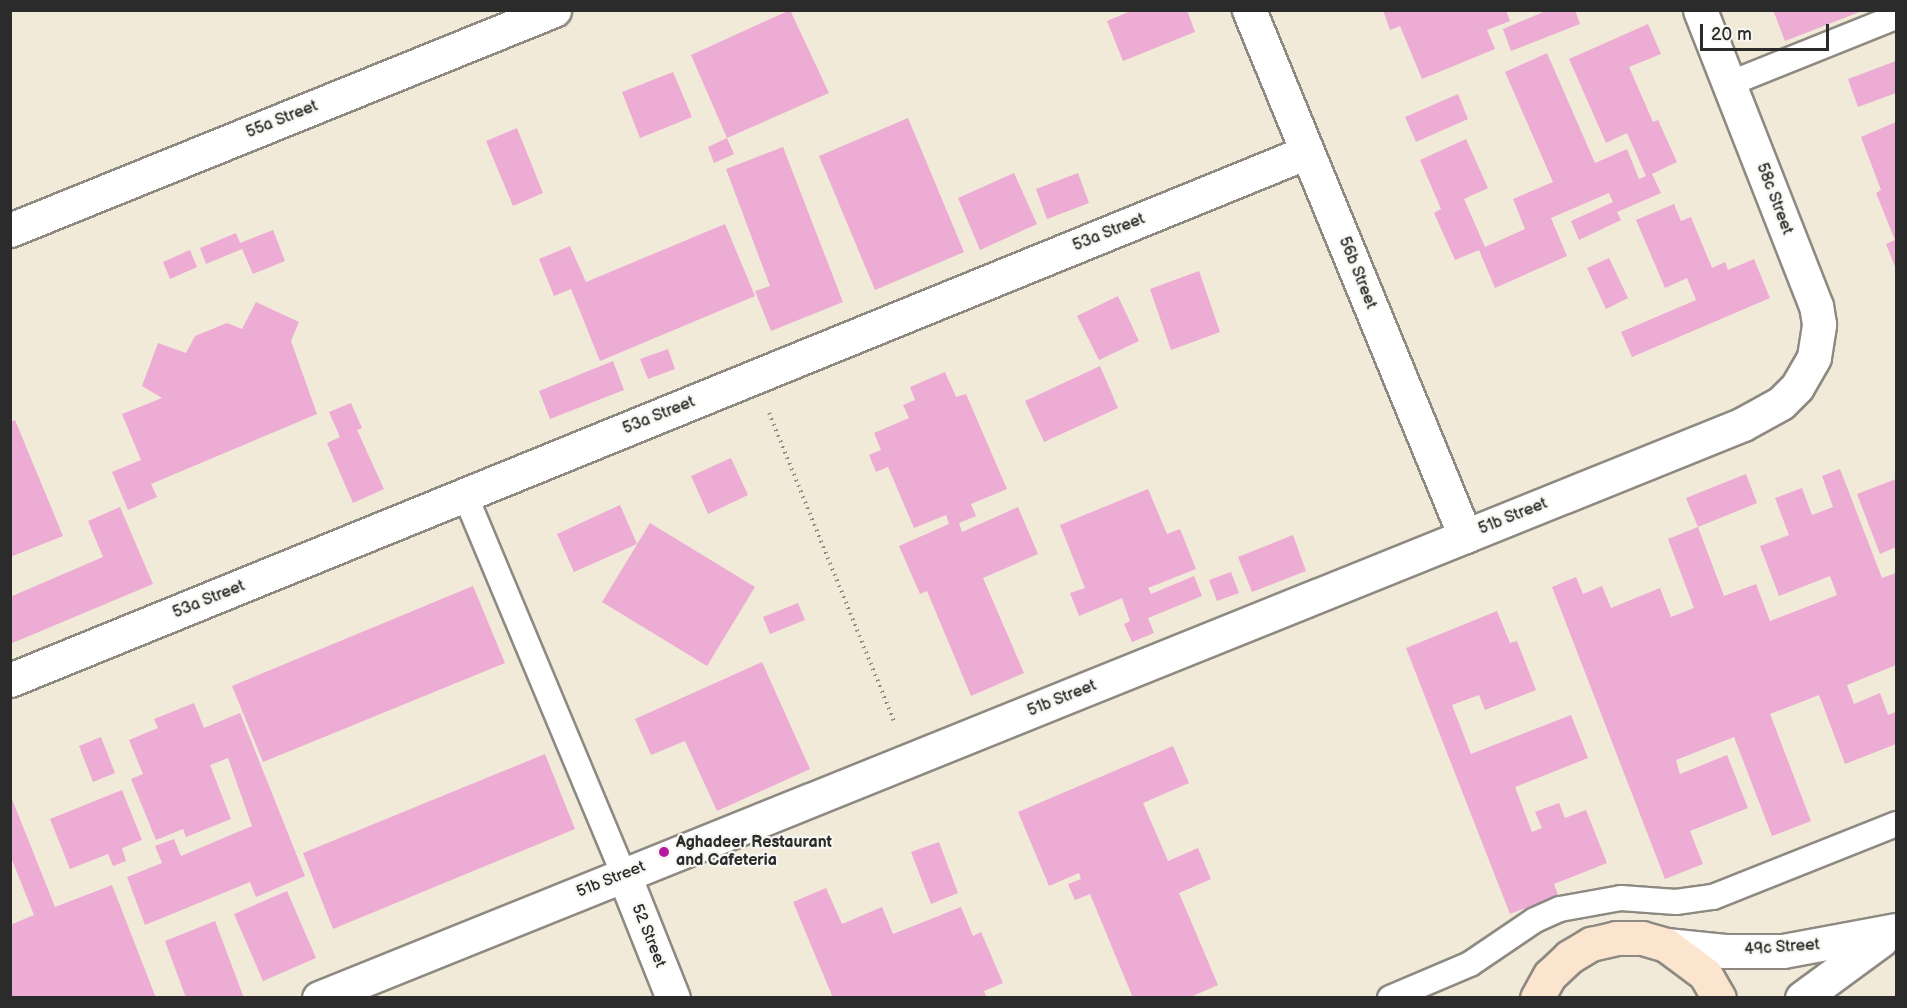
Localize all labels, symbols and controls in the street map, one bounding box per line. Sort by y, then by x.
scale bar [1703,12,1832,50]
text: 20 m [1711,24,1752,45]
street label: 55a Street [243,97,321,143]
street label: 58c Street [1752,160,1796,238]
street label: 53a Street [1070,210,1148,256]
street label: 56b Street [1334,234,1380,312]
street label: 53a Street [620,393,698,439]
street label: 51b Street [1476,494,1550,540]
street label: 53a Street [170,577,248,623]
street label: 51b Street [1025,676,1099,722]
place label: Aghadeer Restaurant and Cafeteria [676,833,832,871]
marker: Aghadeer Restaurant and Cafeteria [657,845,671,859]
street label: 51b Street [574,857,648,903]
street label: 52 Street [627,901,669,971]
street label: 49c Street [1744,936,1820,960]

